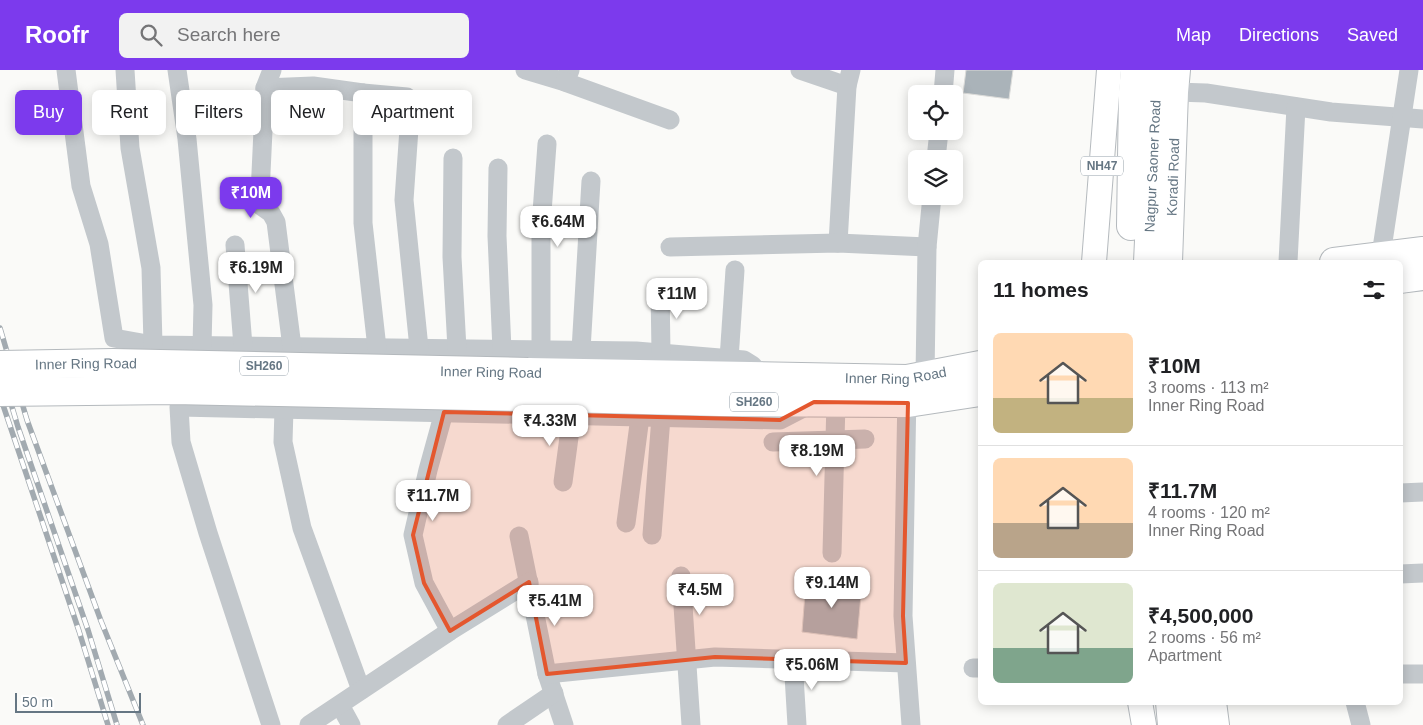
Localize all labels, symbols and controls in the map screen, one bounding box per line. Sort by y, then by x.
search box [119,13,469,58]
text: Roofr [25,21,89,48]
icon: search [137,21,165,49]
text: Search here [177,24,281,45]
text: Map [1176,25,1211,45]
text: Directions [1239,25,1319,45]
text: Saved [1347,25,1398,45]
map controls [908,85,963,205]
button: locate [908,85,963,140]
chip: Buy [15,90,82,135]
chip: Rent [92,90,166,135]
chip: Filters [176,90,261,135]
chip: New [271,90,343,135]
chip: Apartment [353,90,472,135]
street label: Nagpur Saoner Road [1141,100,1164,233]
street label: Koradi Road [1164,138,1182,216]
button: layers [908,150,963,205]
road number: NH47 [1081,156,1123,175]
pin: ₹10M [221,176,281,219]
text: ₹10M [231,184,271,201]
pin: ₹6.64M [517,206,599,248]
text: ₹6.64M [531,213,585,230]
pin: ₹6.19M [215,252,297,294]
text: ₹6.19M [229,259,283,276]
icon: filters [1360,276,1388,304]
pin: ₹11M [647,278,707,320]
text: 11 homes [993,278,1089,301]
text: ₹11M [657,285,697,302]
icon: home [1033,353,1093,413]
text: ₹10M [1148,354,1201,377]
street label: Inner Ring Road [35,355,137,372]
road number: SH260 [240,356,288,376]
street label: Inner Ring Road [440,363,542,381]
street label: Inner Ring Road [845,364,948,387]
text: 3 rooms · 113 m² [1148,379,1269,396]
road number: SH260 [730,392,778,412]
text: Inner Ring Road [1148,397,1265,414]
pin: ₹4.33M [509,404,591,447]
text: ₹4.33M [523,412,577,429]
pin: ₹8.19M [776,434,858,477]
text: ₹8.19M [790,442,844,459]
icon: home [1033,478,1093,538]
text: ₹11.7M [1148,479,1217,502]
pin: ₹11.7M [392,480,474,522]
text: ₹11.7M [407,487,459,504]
text: 4 rooms · 120 m² [1148,504,1270,521]
text: Inner Ring Road [1148,522,1265,539]
pin: ₹9.14M [791,566,873,609]
pin: ₹4.5M [665,574,735,616]
text: ₹9.14M [805,574,859,591]
text: ₹4.5M [678,581,722,598]
pin: ₹5.41M [514,584,596,627]
text: ₹5.41M [528,592,582,609]
icon: home [1033,603,1093,663]
text: ₹4,500,000 [1148,604,1253,627]
text: 2 rooms · 56 m² [1148,629,1261,646]
text: Apartment [1148,647,1222,664]
pin: ₹5.06M [771,648,853,691]
text: ₹5.06M [785,656,839,673]
scale bar [15,690,141,713]
text: 50 m [22,694,53,710]

